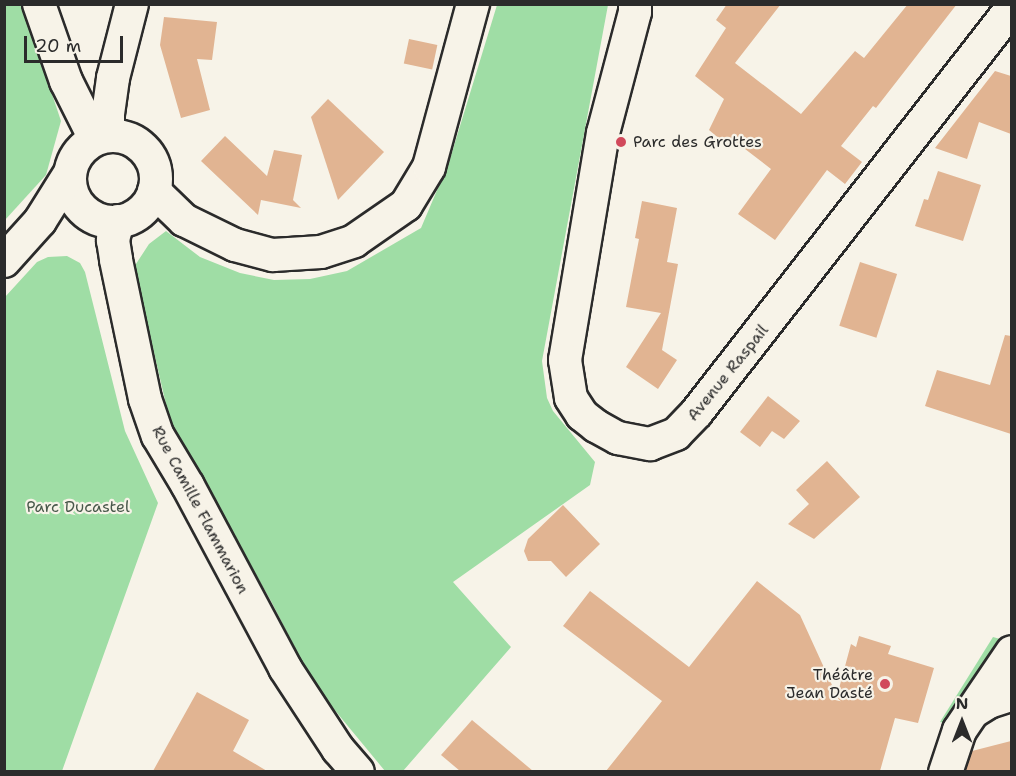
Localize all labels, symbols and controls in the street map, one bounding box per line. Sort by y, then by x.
scale bar [27,24,126,62]
text: 20 m [35,34,81,58]
place label: Parc des Grottes [633,132,762,152]
marker: Parc des Grottes [614,135,628,149]
street label: Avenue Raspail [683,321,773,425]
street label: Rue Camille Flammarion [148,423,252,597]
park label: Parc Ducastel [26,497,130,517]
place label: Théâtre Jean Dasté [786,665,873,703]
marker: Théâtre Jean Dasté [878,677,892,691]
north arrow [932,692,992,752]
text: N [956,693,968,714]

